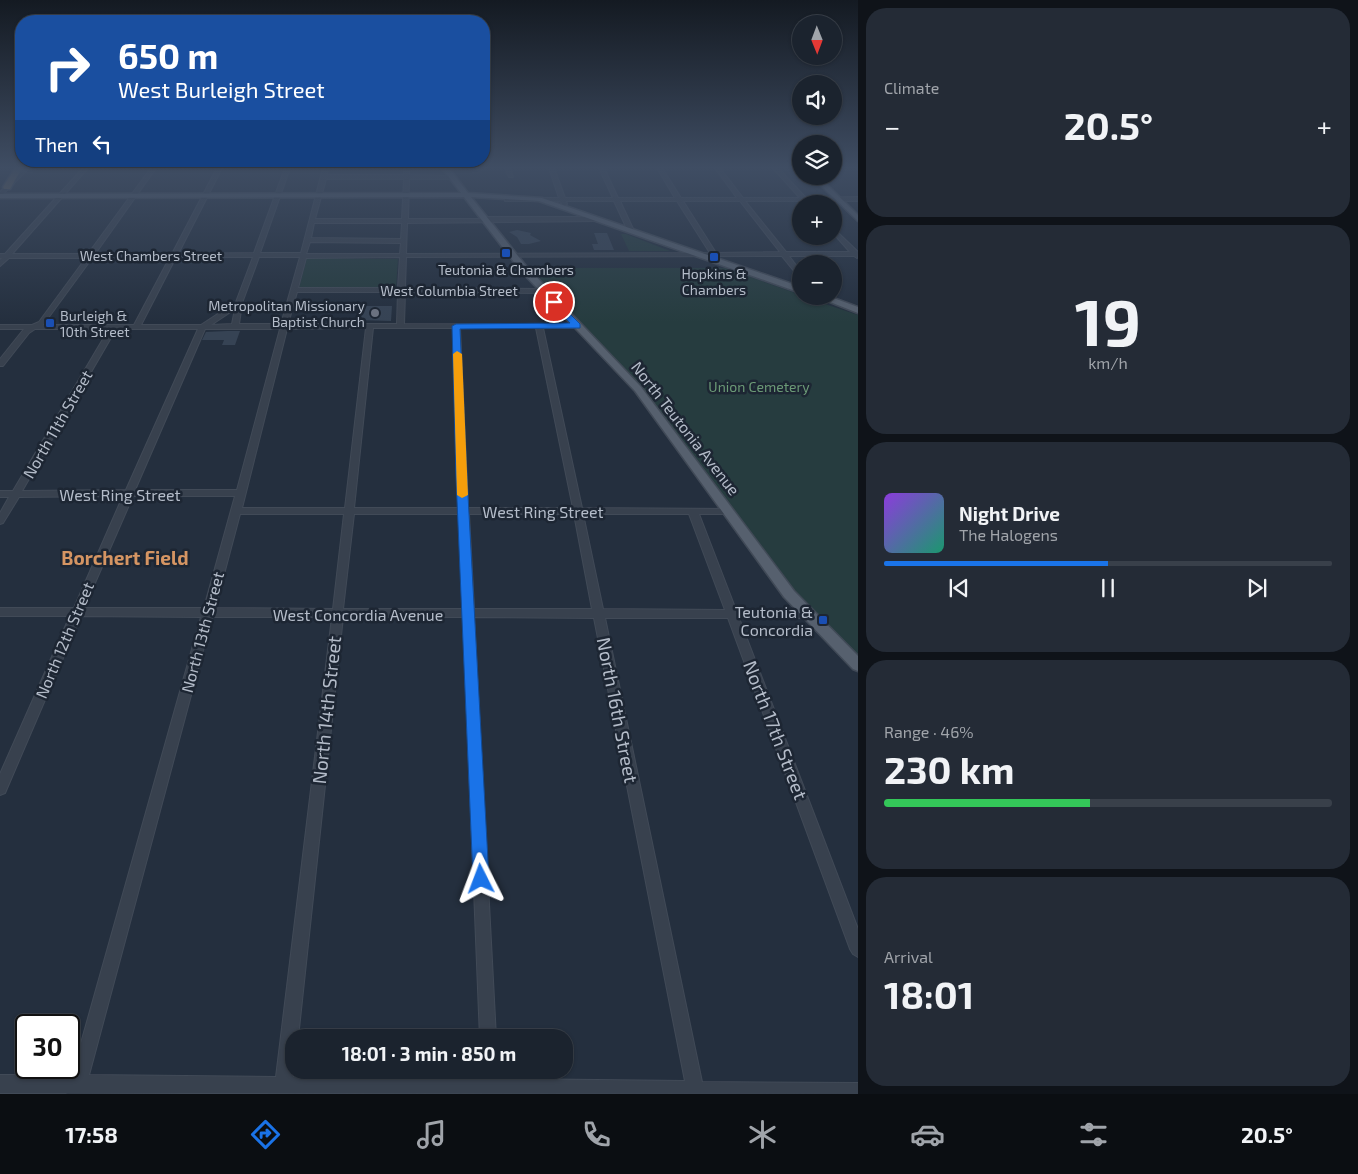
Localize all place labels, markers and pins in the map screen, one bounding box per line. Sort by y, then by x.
marker: Teutonia & Chambers [500,247,512,259]
marker: Hopkins & Chambers [708,251,720,263]
place label: Teutonia & Chambers [438,261,574,278]
place label: Hopkins & Chambers [681,265,747,298]
pin [533,281,575,323]
place label: Metropolitan Missionary Baptist Church [208,297,366,330]
place label: Burleigh & 10th Street [60,307,130,340]
marker: Metropolitan Missionary Baptist Church [369,307,381,319]
marker: Burleigh & 10th Street [44,317,56,329]
place label: Teutonia & Concordia [735,602,813,639]
marker: Teutonia & Concordia [817,614,829,626]

